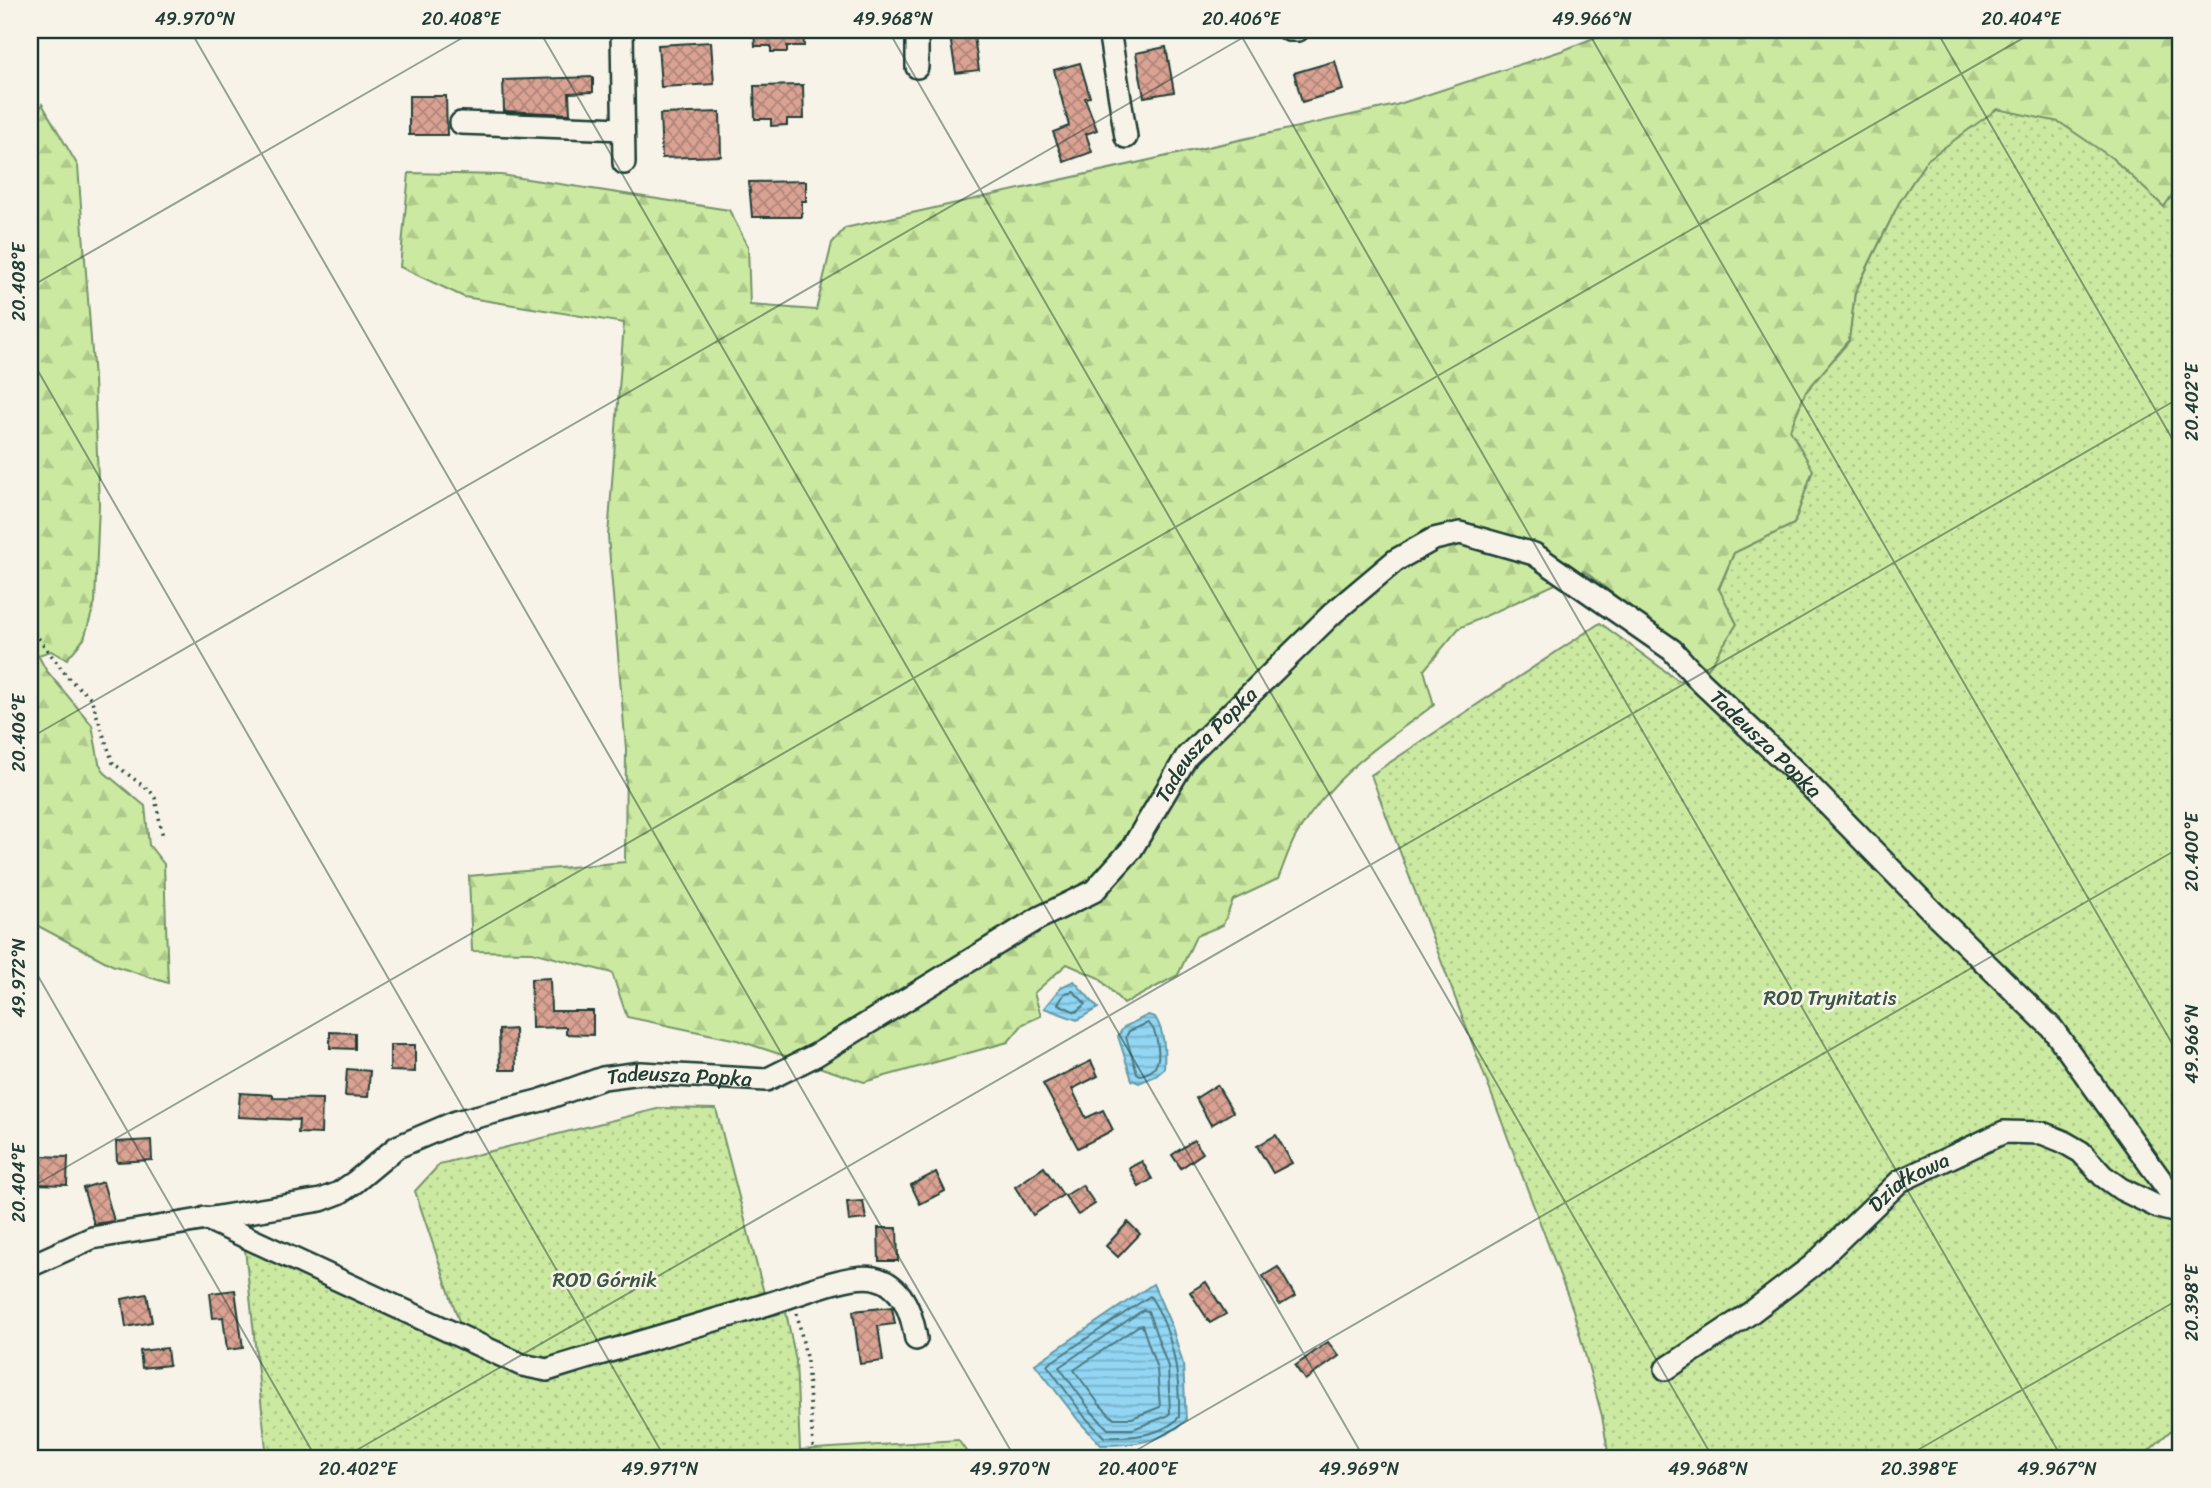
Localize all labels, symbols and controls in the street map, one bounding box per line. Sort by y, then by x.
text: 49.970°N [155,3,236,35]
text: 20.408°E [422,3,501,35]
text: 49.968°N [853,3,934,35]
text: 20.406°E [1202,3,1281,35]
text: 49.966°N [1552,3,1632,35]
text: 20.404°E [1982,3,2061,35]
text: 20.408°E [3,242,35,321]
text: 20.402°E [2176,362,2208,441]
street label: Tadeusza Popka [1144,677,1267,810]
street label: Tadeusza Popka [1700,680,1832,808]
text: 20.406°E [3,693,35,772]
text: 20.400°E [2176,812,2208,891]
text: 49.972°N [3,938,35,1018]
park label: ROD Trynitatis [1764,979,1897,1017]
text: 49.966°N [2176,1004,2208,1084]
street label: Tadeusza Popka [605,1054,753,1098]
street label: Działkowa [1859,1141,1957,1222]
text: 20.404°E [3,1143,35,1222]
park label: ROD Górnik [553,1261,658,1299]
text: 20.398°E [2176,1264,2208,1341]
text: 20.402°E [319,1453,398,1485]
text: 49.971°N [622,1453,699,1485]
text: 49.970°N [970,1453,1051,1485]
text: 20.400°E [1099,1453,1178,1485]
text: 49.969°N [1319,1453,1400,1485]
text: 49.968°N [1668,1453,1749,1485]
text: 20.398°E [1881,1453,1958,1485]
text: 49.967°N [2017,1453,2097,1485]

